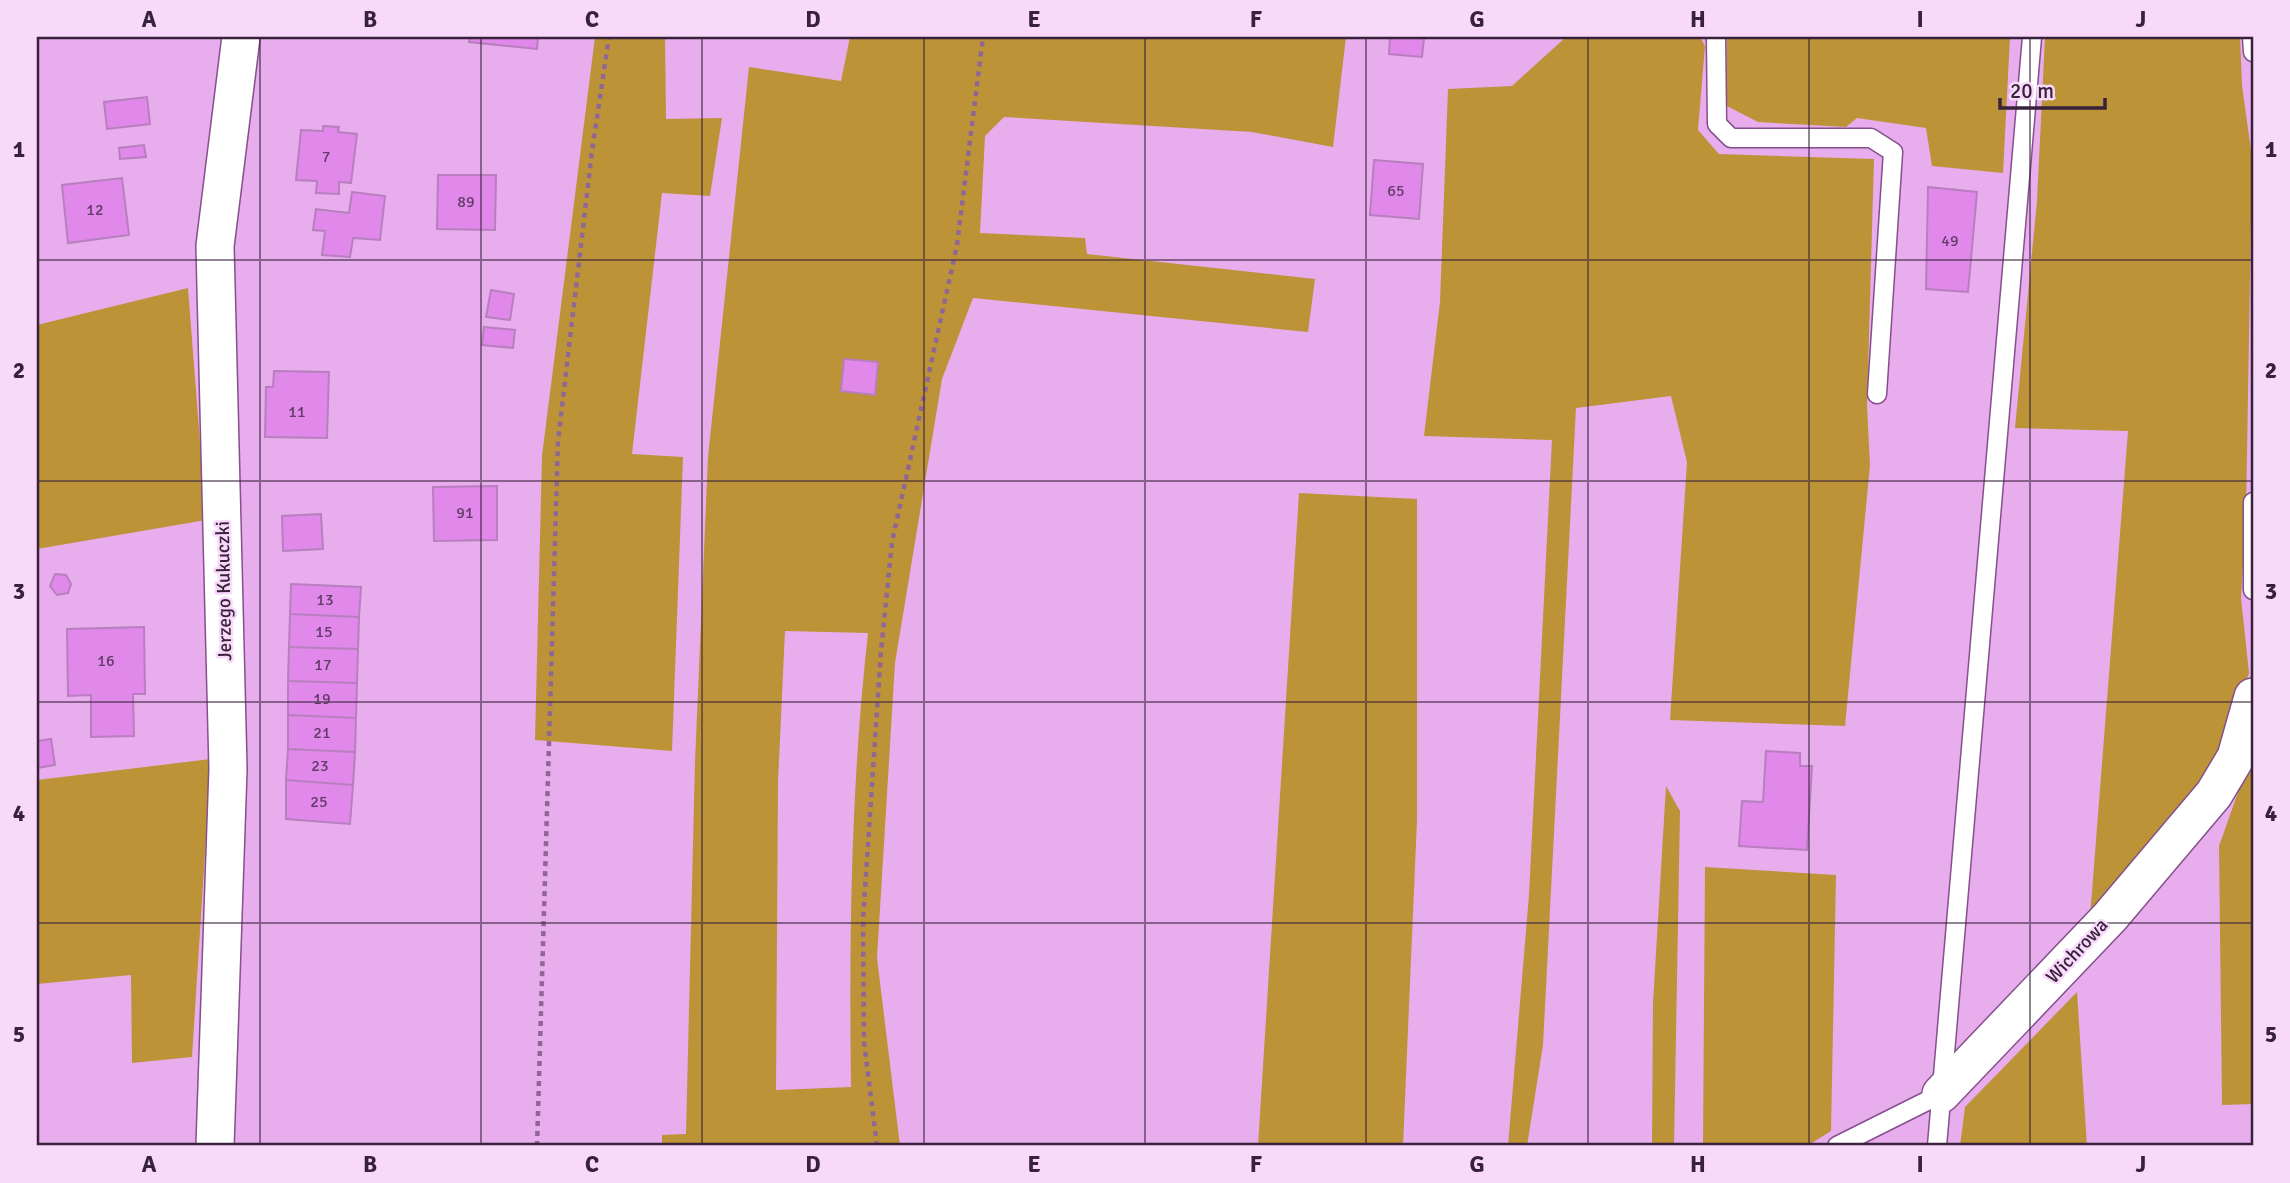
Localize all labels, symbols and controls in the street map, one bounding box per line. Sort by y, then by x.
text: A [142,5,157,34]
text: B [363,5,377,34]
text: C [585,5,599,34]
text: D [805,5,821,34]
text: E [1027,5,1041,34]
text: F [1250,5,1262,34]
text: G [1469,5,1485,34]
text: H [1690,5,1706,34]
text: I [1916,5,1924,34]
text: J [2136,5,2146,34]
scale bar [2000,66,2104,110]
text: 20 m [2010,78,2054,104]
text: 1 [13,135,25,164]
text: 1 [2265,135,2277,164]
house number: 7 [322,147,330,167]
house number: 65 [1387,181,1405,201]
house number: 89 [457,192,475,212]
house number: 12 [86,200,104,220]
house number: 49 [1941,231,1959,251]
text: 2 [13,356,25,385]
text: 2 [2265,356,2277,385]
house number: 11 [288,402,306,422]
house number: 91 [456,503,474,523]
street label: Jerzego Kukuczki [211,521,237,661]
text: 3 [13,577,25,606]
text: 3 [2265,577,2277,606]
house number: 13 [316,590,334,610]
house number: 15 [315,622,333,642]
house number: 16 [97,651,115,671]
house number: 17 [314,655,332,675]
house number: 19 [313,689,331,709]
house number: 21 [313,723,331,743]
house number: 23 [311,756,329,776]
house number: 25 [310,792,328,812]
text: 4 [13,799,25,828]
text: 4 [2265,799,2277,828]
street label: Wichrowa [2041,914,2113,988]
text: 5 [13,1020,25,1049]
text: 5 [2265,1020,2277,1049]
text: A [142,1150,157,1179]
text: B [363,1150,377,1179]
text: C [585,1150,599,1179]
text: D [805,1150,821,1179]
text: E [1027,1150,1041,1179]
text: F [1250,1150,1262,1179]
text: G [1469,1150,1485,1179]
text: H [1690,1150,1706,1179]
text: I [1916,1150,1924,1179]
text: J [2136,1150,2146,1179]

